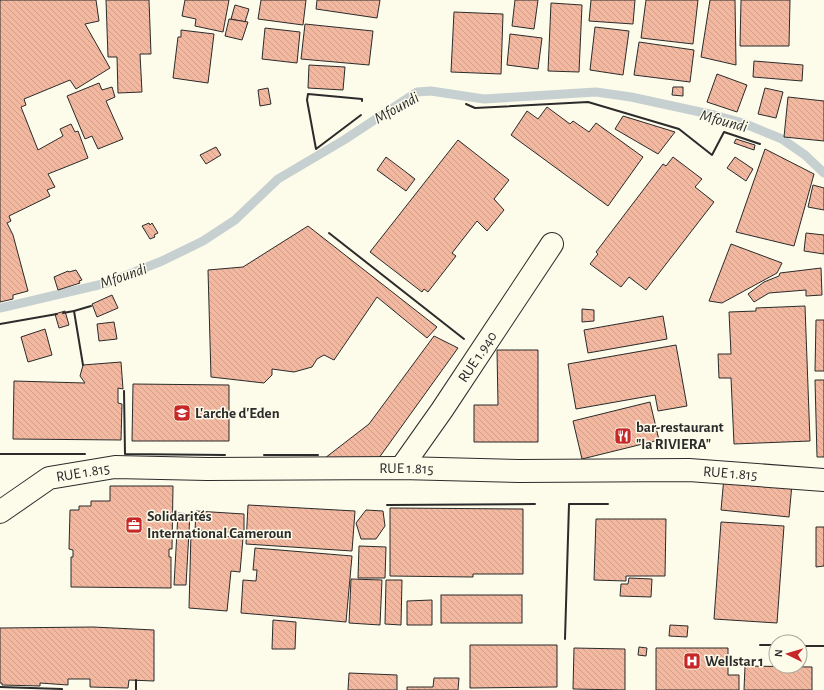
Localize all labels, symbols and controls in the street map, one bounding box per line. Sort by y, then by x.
water label: Mfoundi [371,89,422,127]
water label: Mfoundi [698,107,750,135]
water label: Mfoundi [98,260,149,291]
street label: RUE 1.940 [455,329,500,385]
school or university icon: L'arche d'Eden [172,403,192,423]
place label: L'arche d'Eden [195,406,280,421]
place label: bar-restaurant "la RIVIERA" [636,420,724,452]
restaurant icon: bar-restaurant "la RIVIERA" [613,426,633,446]
street label: RUE 1.815 [55,461,111,485]
street label: RUE 1.815 [379,461,434,477]
street label: RUE 1.815 [703,464,758,483]
place label: Solidarités International Cameroun [147,509,292,541]
office icon: Solidarités International Cameroun [124,515,144,535]
north arrow [768,634,808,674]
text: N [773,649,784,657]
hospital icon: Wellstar 1 [682,651,702,671]
place label: Wellstar 1 [705,654,764,669]

